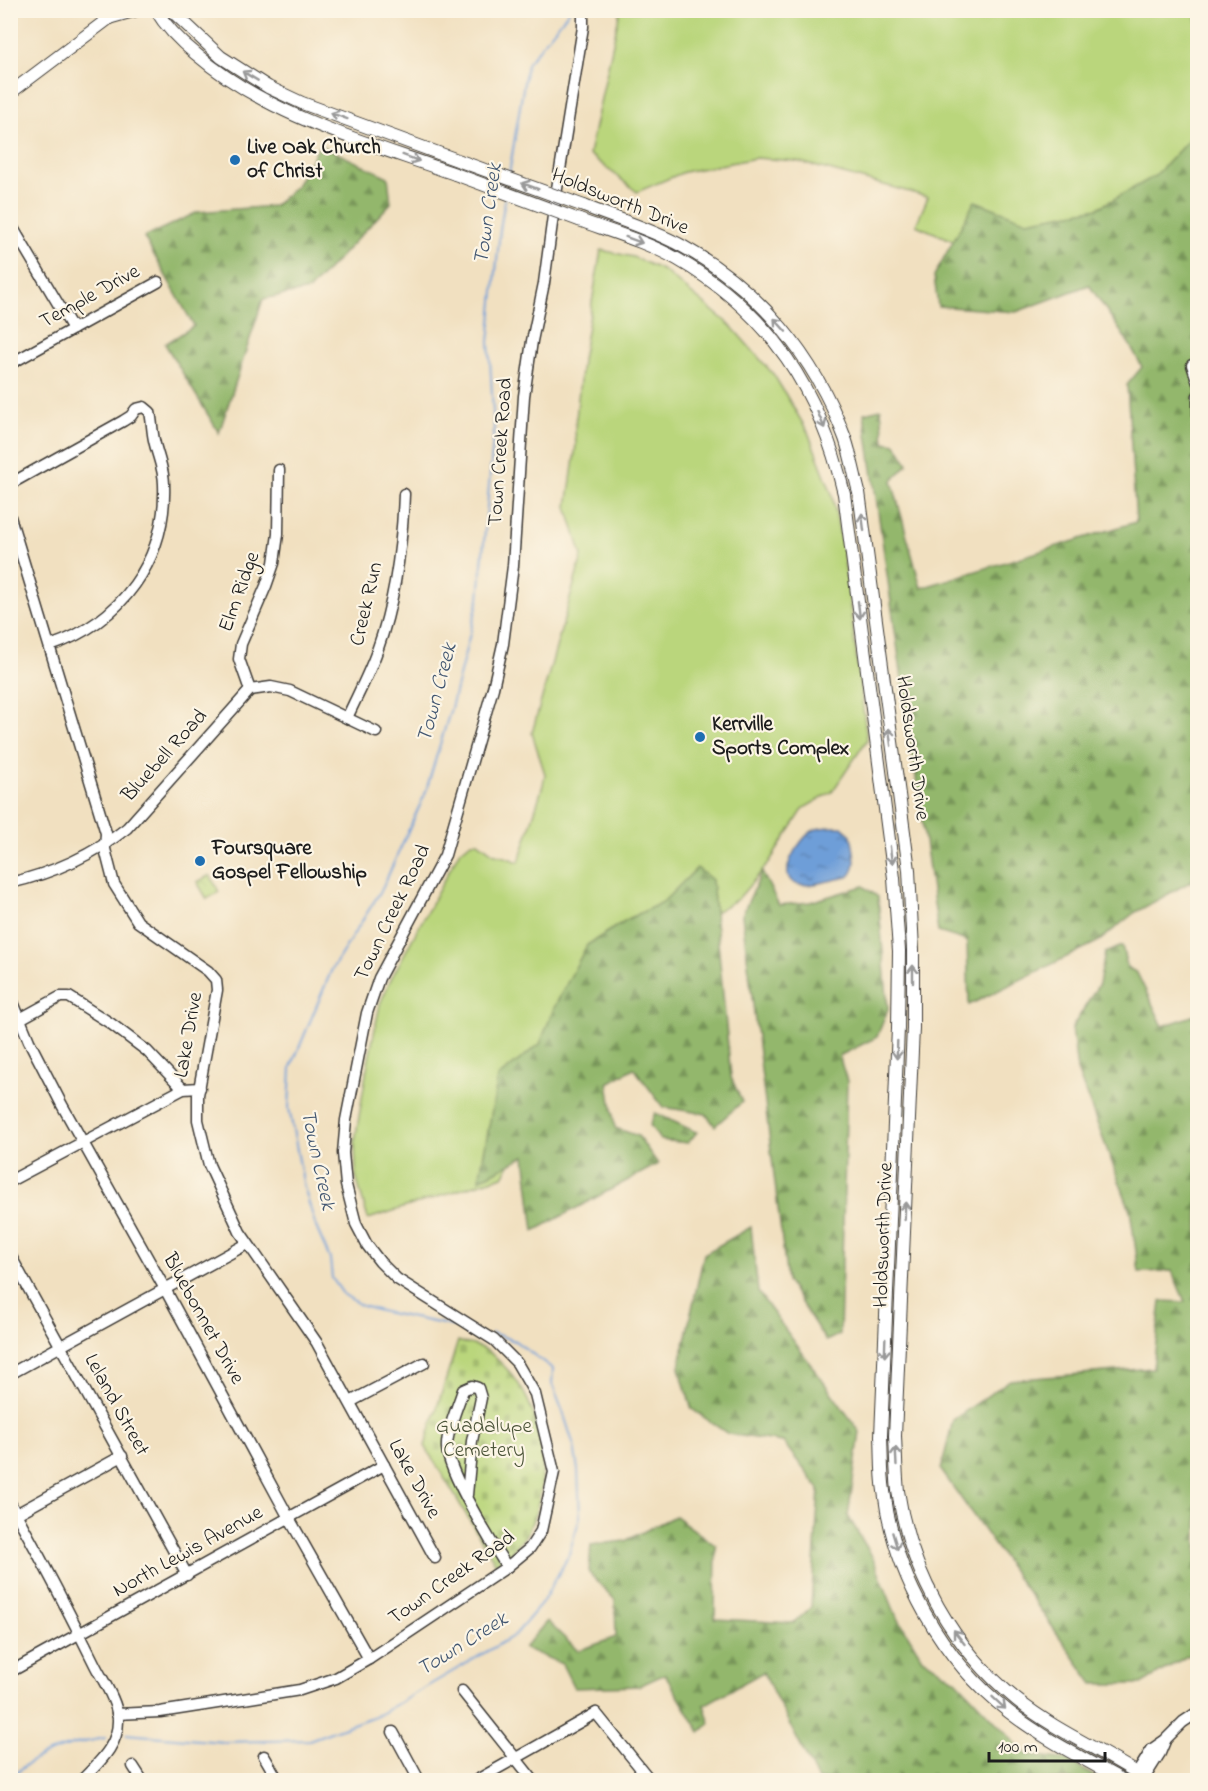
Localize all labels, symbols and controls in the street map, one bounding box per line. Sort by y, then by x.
one-way arrow [242,70,259,82]
one-way arrow [330,110,349,121]
place label: Live Oak Church of Christ [247,133,381,187]
marker: Live Oak Church of Christ [228,153,242,167]
one-way arrow [401,153,420,164]
water label: Town Creek [466,160,512,267]
street label: Holdsworth Drive [547,161,694,243]
one-way arrow [521,180,539,191]
one-way arrow [624,236,643,247]
street label: Temple Drive [34,257,146,337]
one-way arrow [773,318,787,333]
street label: Town Creek Road [481,377,521,527]
one-way arrow [816,410,827,428]
one-way arrow [857,513,868,533]
street label: Elm Ridge [212,547,271,637]
street label: Creek Run [343,559,391,649]
one-way arrow [854,600,865,619]
water label: Town Creek [409,638,467,747]
street label: Holdsworth Drive [887,674,937,823]
street label: Bluebell Road [114,703,215,810]
place label: Kerrville Sports Complex [712,710,849,764]
one-way arrow [885,727,896,747]
marker: Kerrville Sports Complex [693,730,707,744]
place label: Foursquare Gospel Fellowship [211,834,367,888]
street label: Town Creek Road [347,840,439,986]
one-way arrow [886,845,897,865]
marker: Foursquare Gospel Fellowship [193,854,207,868]
one-way arrow [907,964,919,984]
street label: Lake Drive [167,989,211,1080]
one-way arrow [892,1039,903,1059]
water label: Town Creek [291,1107,344,1215]
street label: Holdsworth Drive [866,1161,902,1308]
one-way arrow [899,1201,910,1221]
street label: Bluebonnet Drive [154,1247,252,1391]
one-way arrow [879,1337,890,1357]
street label: Leland Street [76,1349,156,1461]
park label: Guadalupe Cemetery [436,1412,533,1468]
street label: Lake Drive [380,1434,448,1525]
one-way arrow [891,1447,902,1467]
street label: North Lewis Avenue [108,1498,269,1606]
street label: Town Creek Road [383,1523,522,1633]
one-way arrow [890,1531,901,1550]
water label: Town Creek [411,1604,516,1686]
one-way arrow [952,1630,965,1646]
one-way arrow [991,1696,1006,1710]
scale bar [989,1725,1104,1763]
text: 100 m [998,1735,1038,1761]

